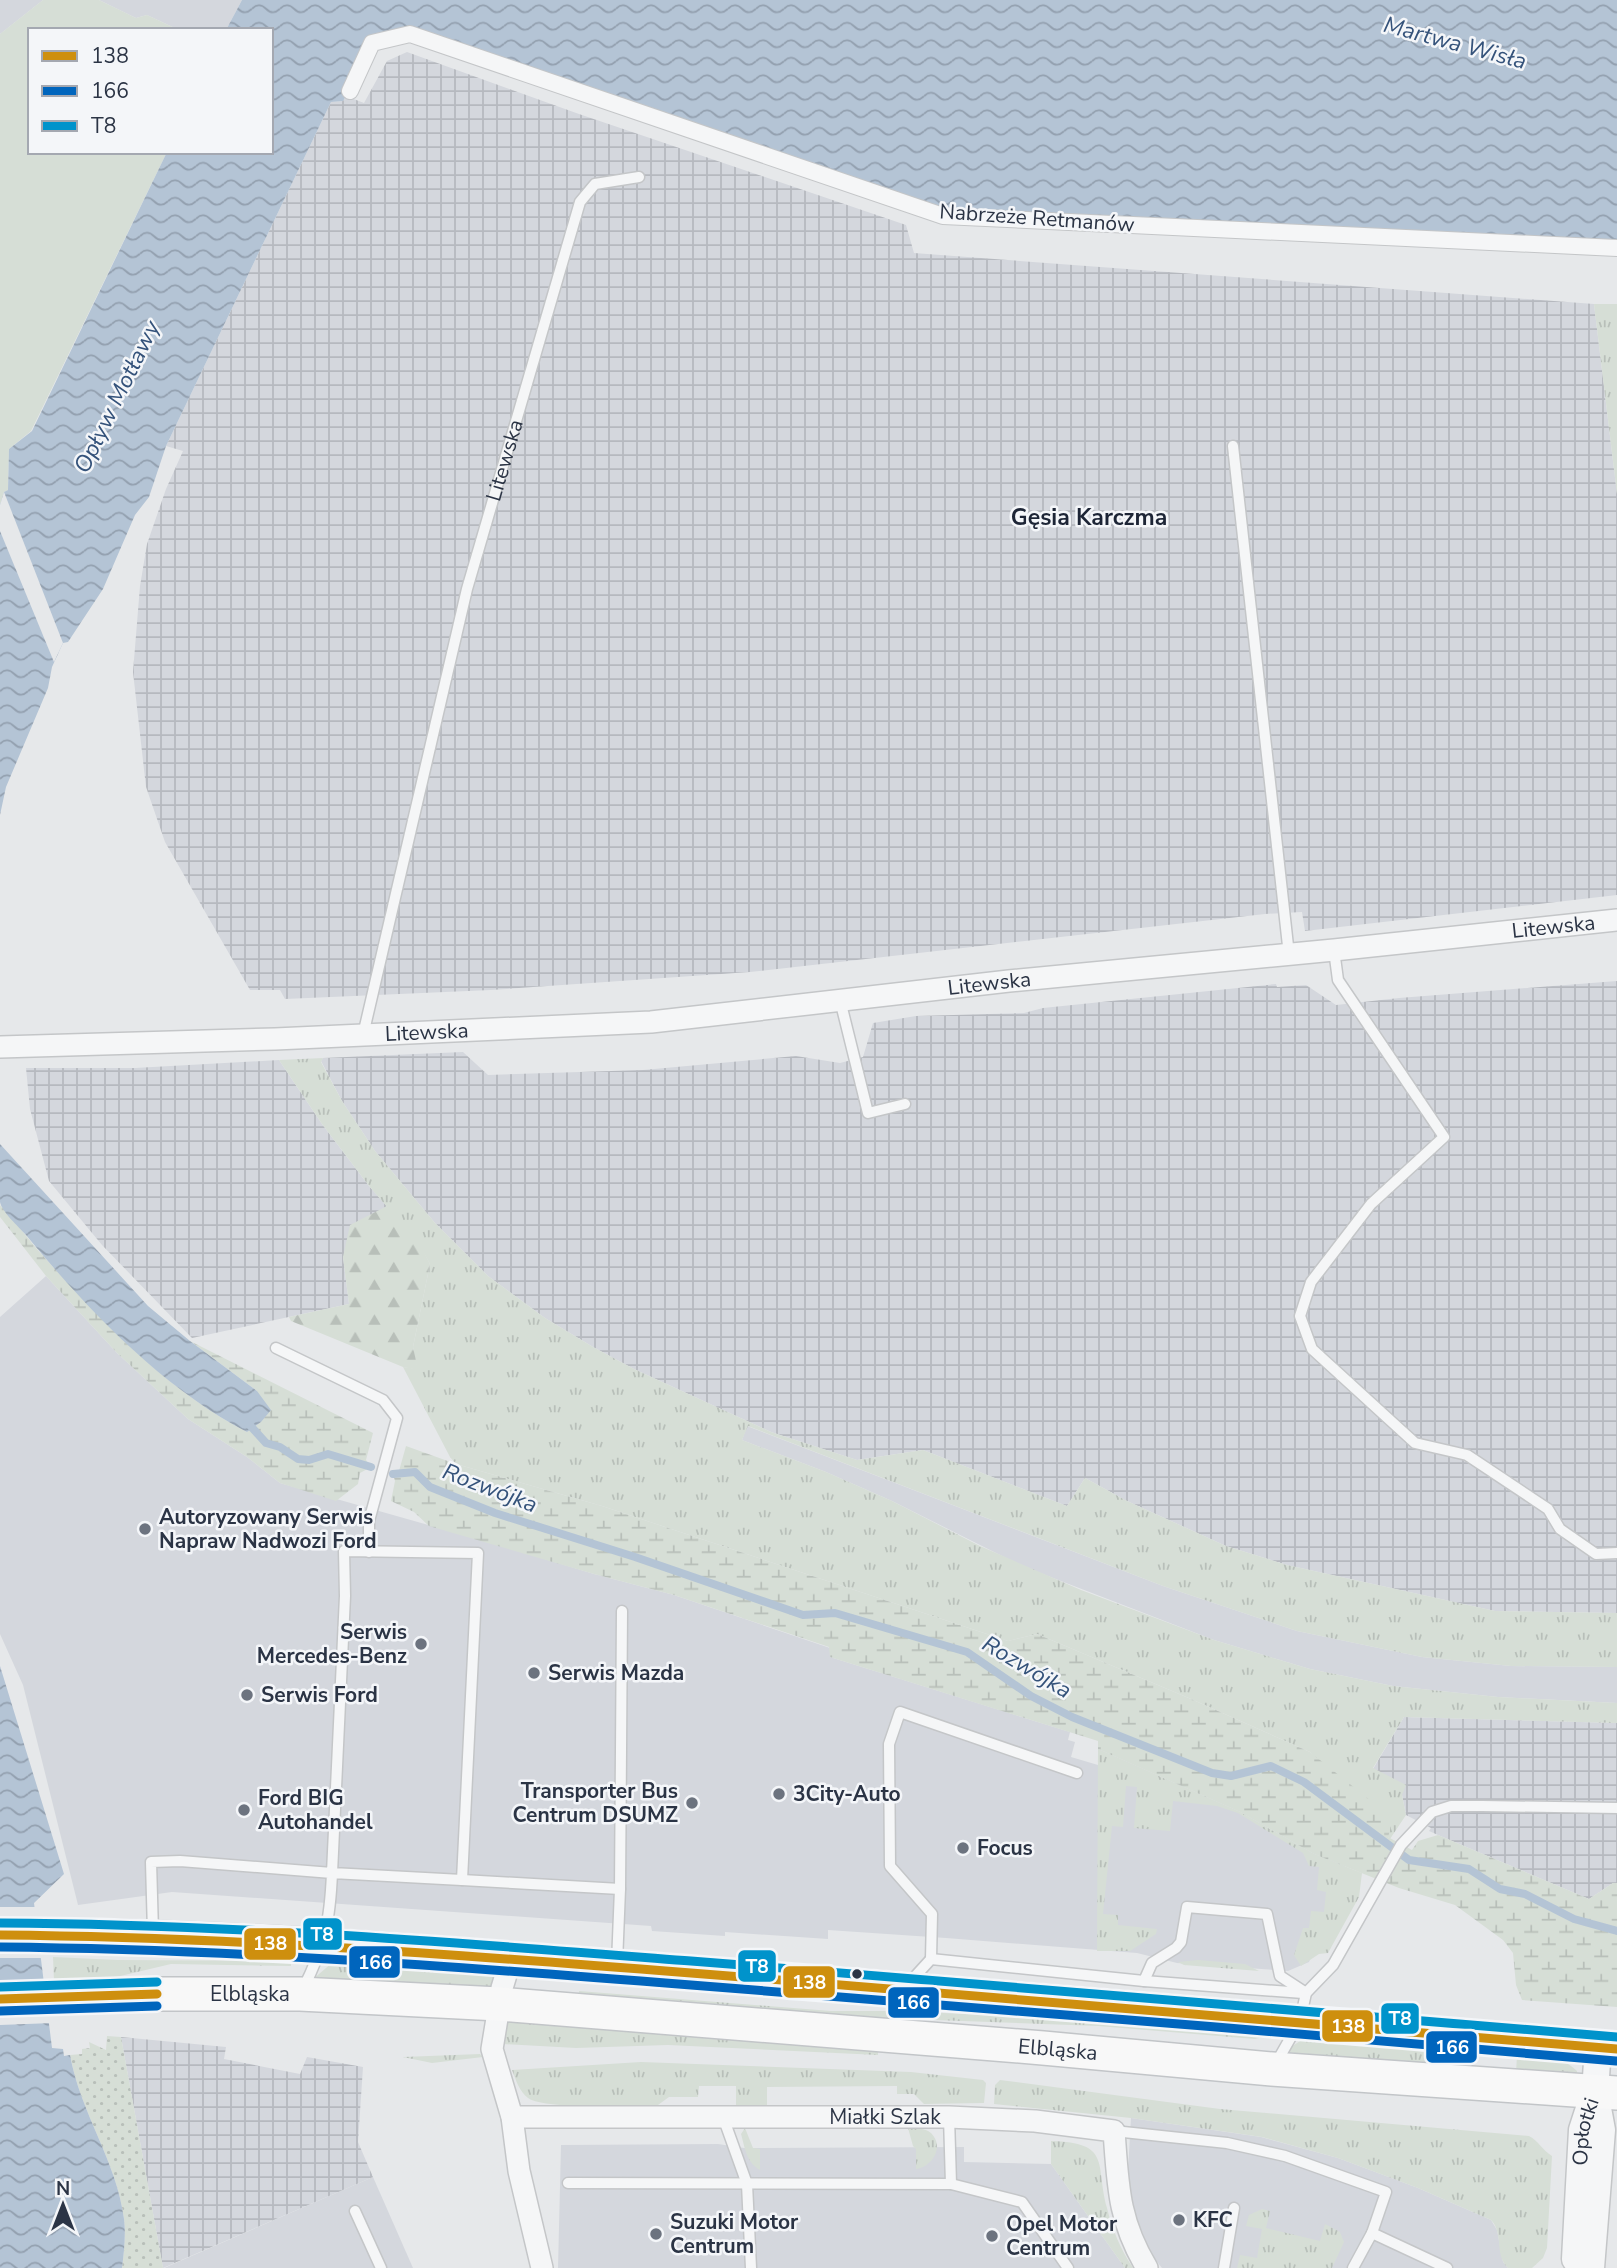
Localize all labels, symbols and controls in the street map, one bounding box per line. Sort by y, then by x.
water label: Martwa Wisła [1380,9,1530,77]
legend [28,28,273,154]
text: 138 [91,42,129,70]
text: 166 [91,77,129,105]
text: T8 [91,112,116,140]
street label: Nabrzeże Retmanów [938,197,1136,239]
water label: Opływ Motławy [67,315,168,478]
street label: Litewska [479,416,530,504]
district label: Gęsia Karczma [1011,502,1167,533]
street label: Litewska [1510,908,1597,945]
street label: Litewska [946,965,1032,1002]
street label: Litewska [384,1016,469,1048]
water label: Rozwójka [438,1456,542,1520]
place label: Autoryzowany Serwis Napraw Nadwozi Ford [159,1503,376,1555]
marker: Autoryzowany Serwis Napraw Nadwozi Ford [137,1521,153,1537]
place label: Serwis Mercedes-Benz [257,1618,407,1670]
water label: Rozwójka [976,1628,1078,1706]
marker: Serwis Mercedes-Benz [413,1636,429,1652]
place label: Serwis Mazda [548,1659,684,1687]
marker: Serwis Mazda [526,1665,542,1681]
place label: Serwis Ford [261,1681,378,1709]
marker: Serwis Ford [239,1687,255,1703]
place label: Transporter Bus Centrum DSUMZ [513,1777,678,1829]
place label: 3City-Auto [793,1780,901,1808]
place label: Ford BIG Autohandel [258,1784,373,1836]
marker: 3City-Auto [771,1786,787,1802]
marker: Transporter Bus Centrum DSUMZ [684,1795,700,1811]
marker: Ford BIG Autohandel [236,1802,252,1818]
place label: Focus [977,1834,1033,1862]
marker: Focus [955,1840,971,1856]
line badge: T8 [302,1917,343,1951]
text: T8 [310,1922,334,1948]
line badge: 138 [243,1927,297,1961]
text: 138 [253,1931,287,1957]
line badge: 166 [348,1945,401,1979]
line badge: T8 [737,1949,777,1983]
text: 166 [358,1950,392,1976]
text: T8 [745,1954,769,1980]
line badge: 138 [782,1965,836,1999]
unlabelled marker [850,1967,864,1981]
text: 138 [792,1970,826,1996]
street label: Elbląska [210,1980,290,2008]
line badge: 166 [887,1986,940,2019]
text: 166 [896,1990,930,2016]
line badge: T8 [1380,2002,1420,2035]
text: T8 [1388,2006,1412,2032]
line badge: 138 [1321,2009,1374,2043]
text: 138 [1331,2014,1365,2040]
line badge: 166 [1425,2030,1478,2064]
street label: Elbląska [1017,2032,1099,2067]
text: 166 [1435,2035,1469,2061]
street label: Opłotki [1566,2094,1606,2166]
street label: Miałki Szlak [829,2103,941,2131]
north arrow [28,2170,98,2240]
text: N [56,2176,70,2202]
place label: KFC [1193,2206,1233,2234]
place label: Suzuki Motor Centrum [670,2208,799,2260]
place label: Opel Motor Centrum [1006,2210,1118,2262]
marker: KFC [1171,2212,1187,2228]
marker: Suzuki Motor Centrum [648,2226,664,2242]
marker: Opel Motor Centrum [984,2228,1000,2244]

